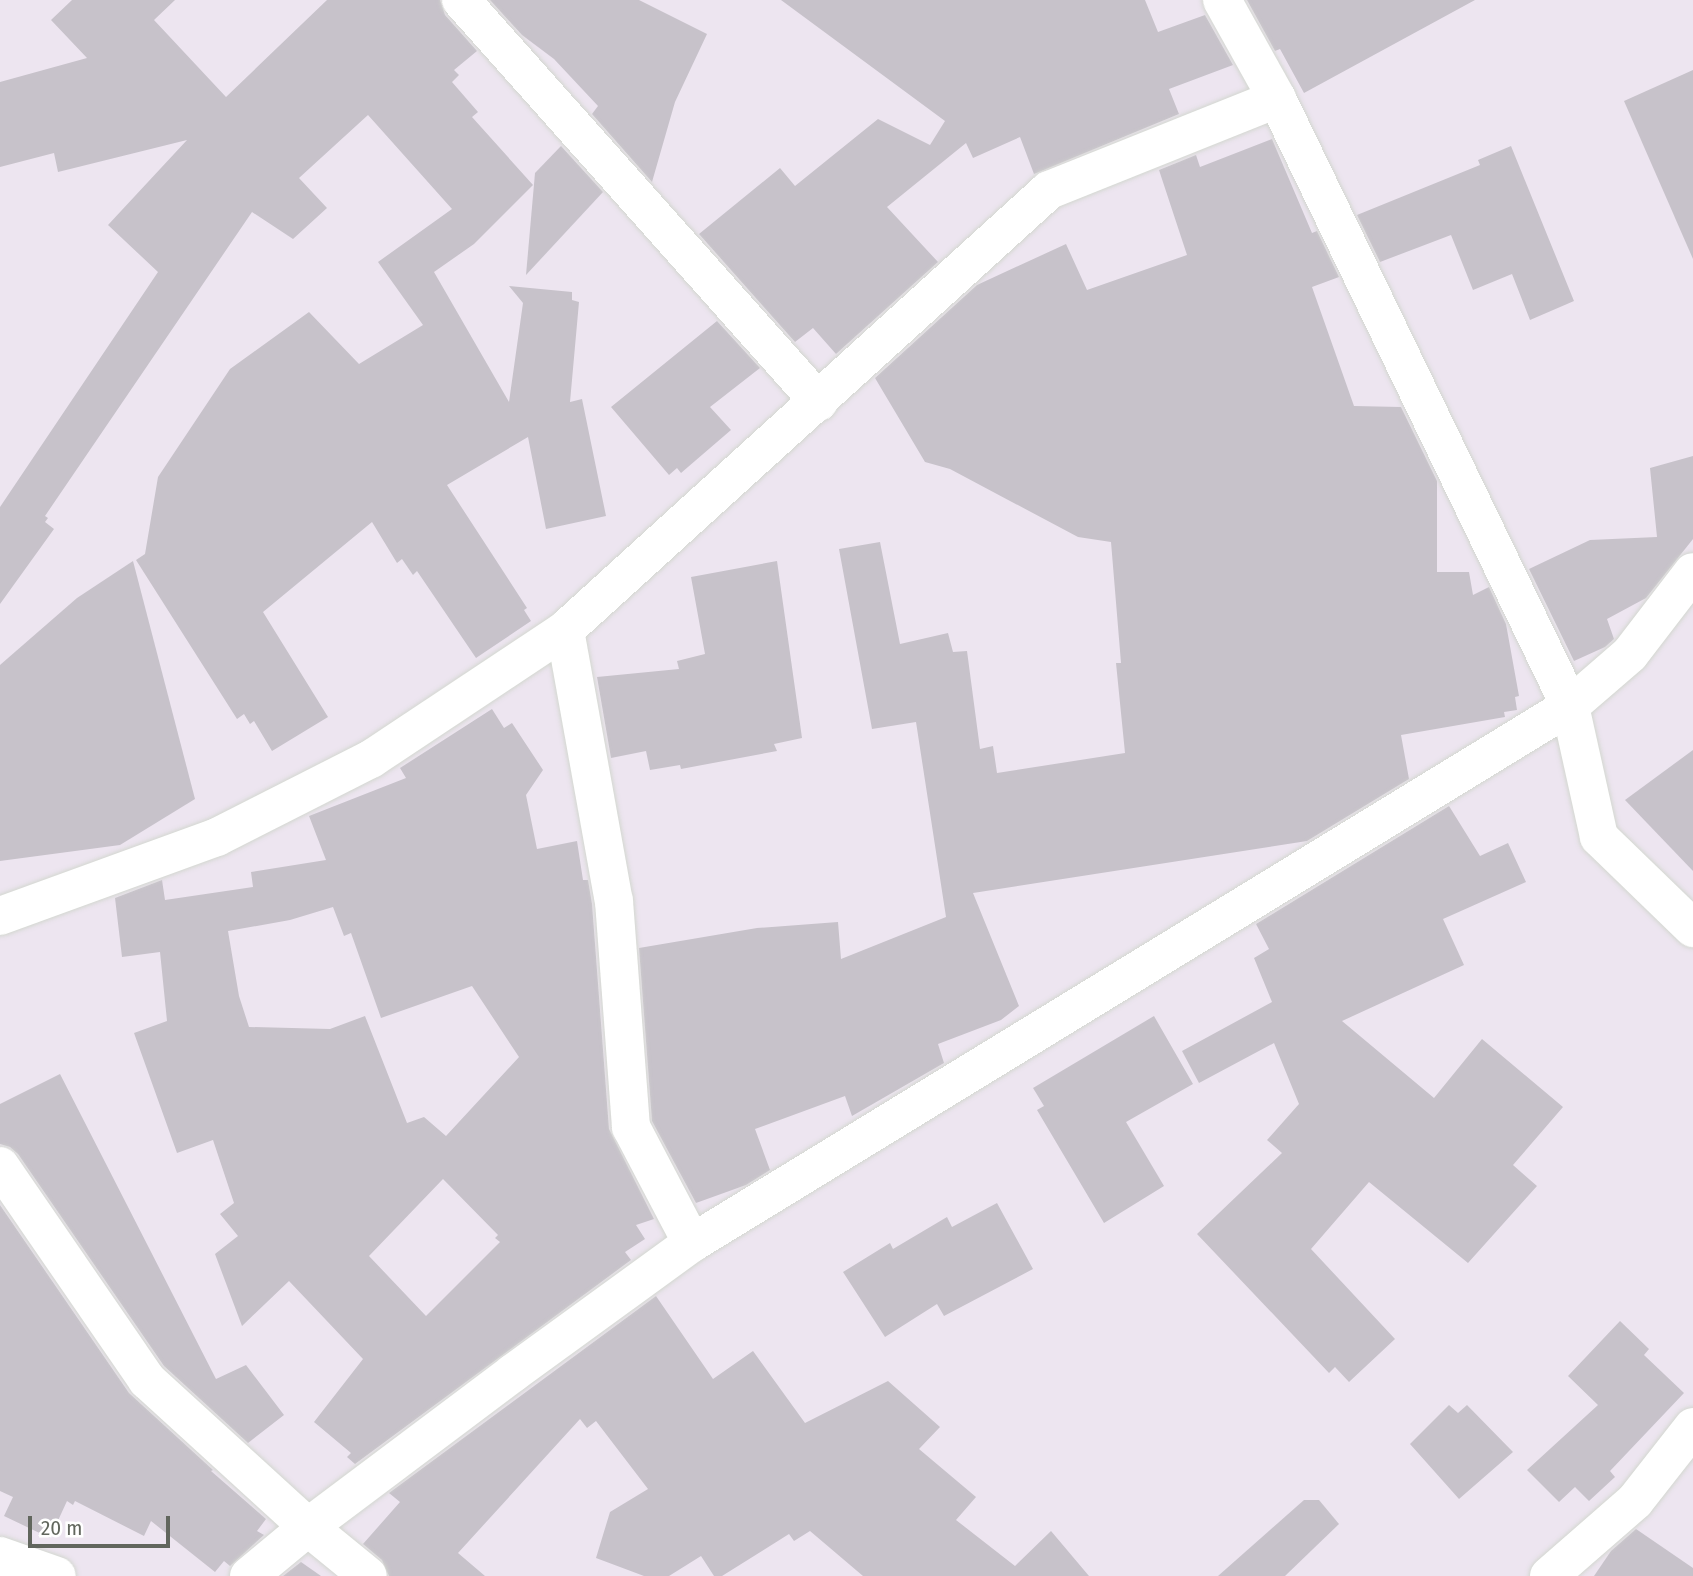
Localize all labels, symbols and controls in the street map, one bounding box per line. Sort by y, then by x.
scale bar [32,1502,173,1546]
text: 20 m [41,1515,82,1541]

